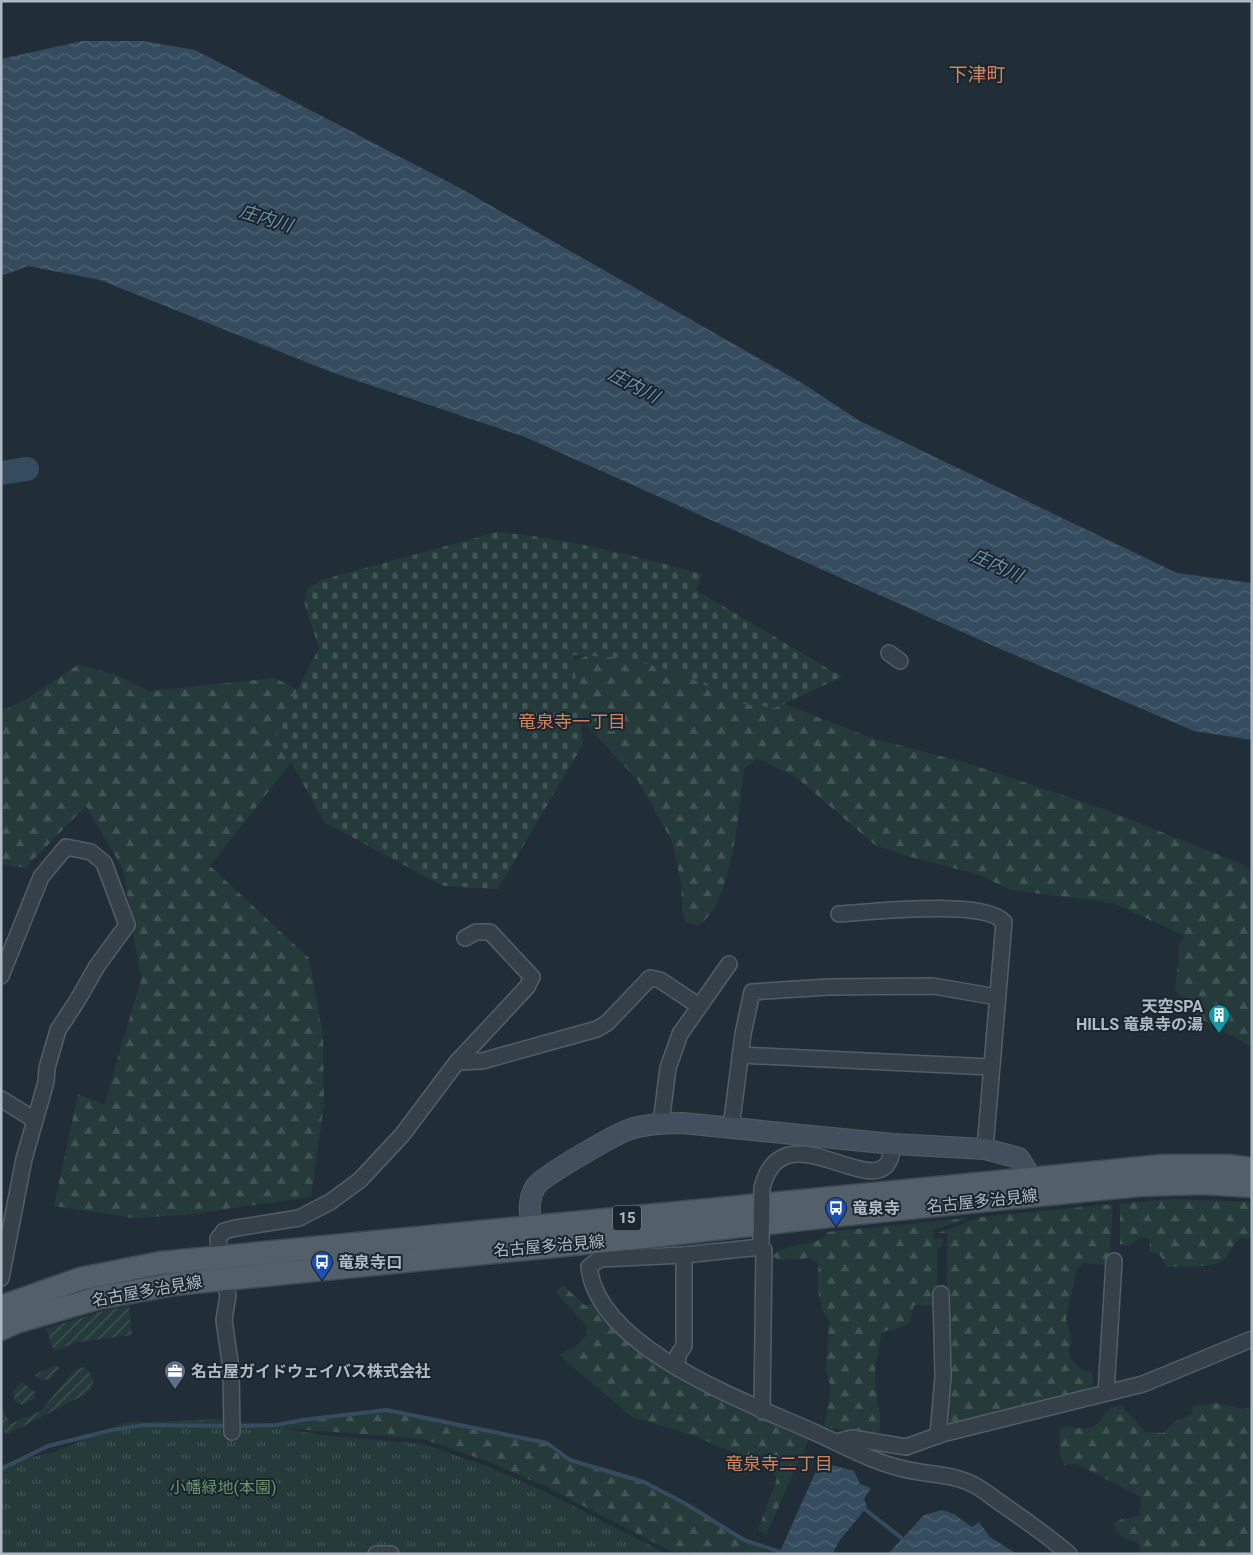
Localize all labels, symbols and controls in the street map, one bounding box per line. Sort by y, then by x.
district label: 下津町 [948,63,1006,86]
water label: 庄内川 [237,200,297,237]
water label: 庄内川 [605,363,665,408]
water label: 庄内川 [968,544,1028,587]
district label: 竜泉寺一丁目 [518,711,626,732]
place label: 天空SPA HILLS 竜泉寺の湯 [1076,997,1203,1034]
building icon: 天空SPA HILLS 竜泉寺の湯 [1207,1003,1231,1034]
street label: 名古屋多治見線 [925,1186,1039,1216]
bus stop icon: 竜泉寺 [824,1196,848,1227]
place label: 竜泉寺 [852,1199,900,1218]
road number: 15 [613,1206,641,1230]
street label: 名古屋多治見線 [492,1232,606,1260]
bus stop icon: 竜泉寺口 [310,1250,334,1281]
place label: 竜泉寺口 [338,1253,402,1272]
street label: 名古屋多治見線 [90,1272,204,1310]
office icon: 名古屋ガイドウェイバス株式会社 [163,1359,187,1390]
place label: 名古屋ガイドウェイバス株式会社 [191,1362,431,1381]
district label: 竜泉寺二丁目 [725,1453,833,1474]
park label: 小幡緑地(本園) [169,1478,277,1497]

